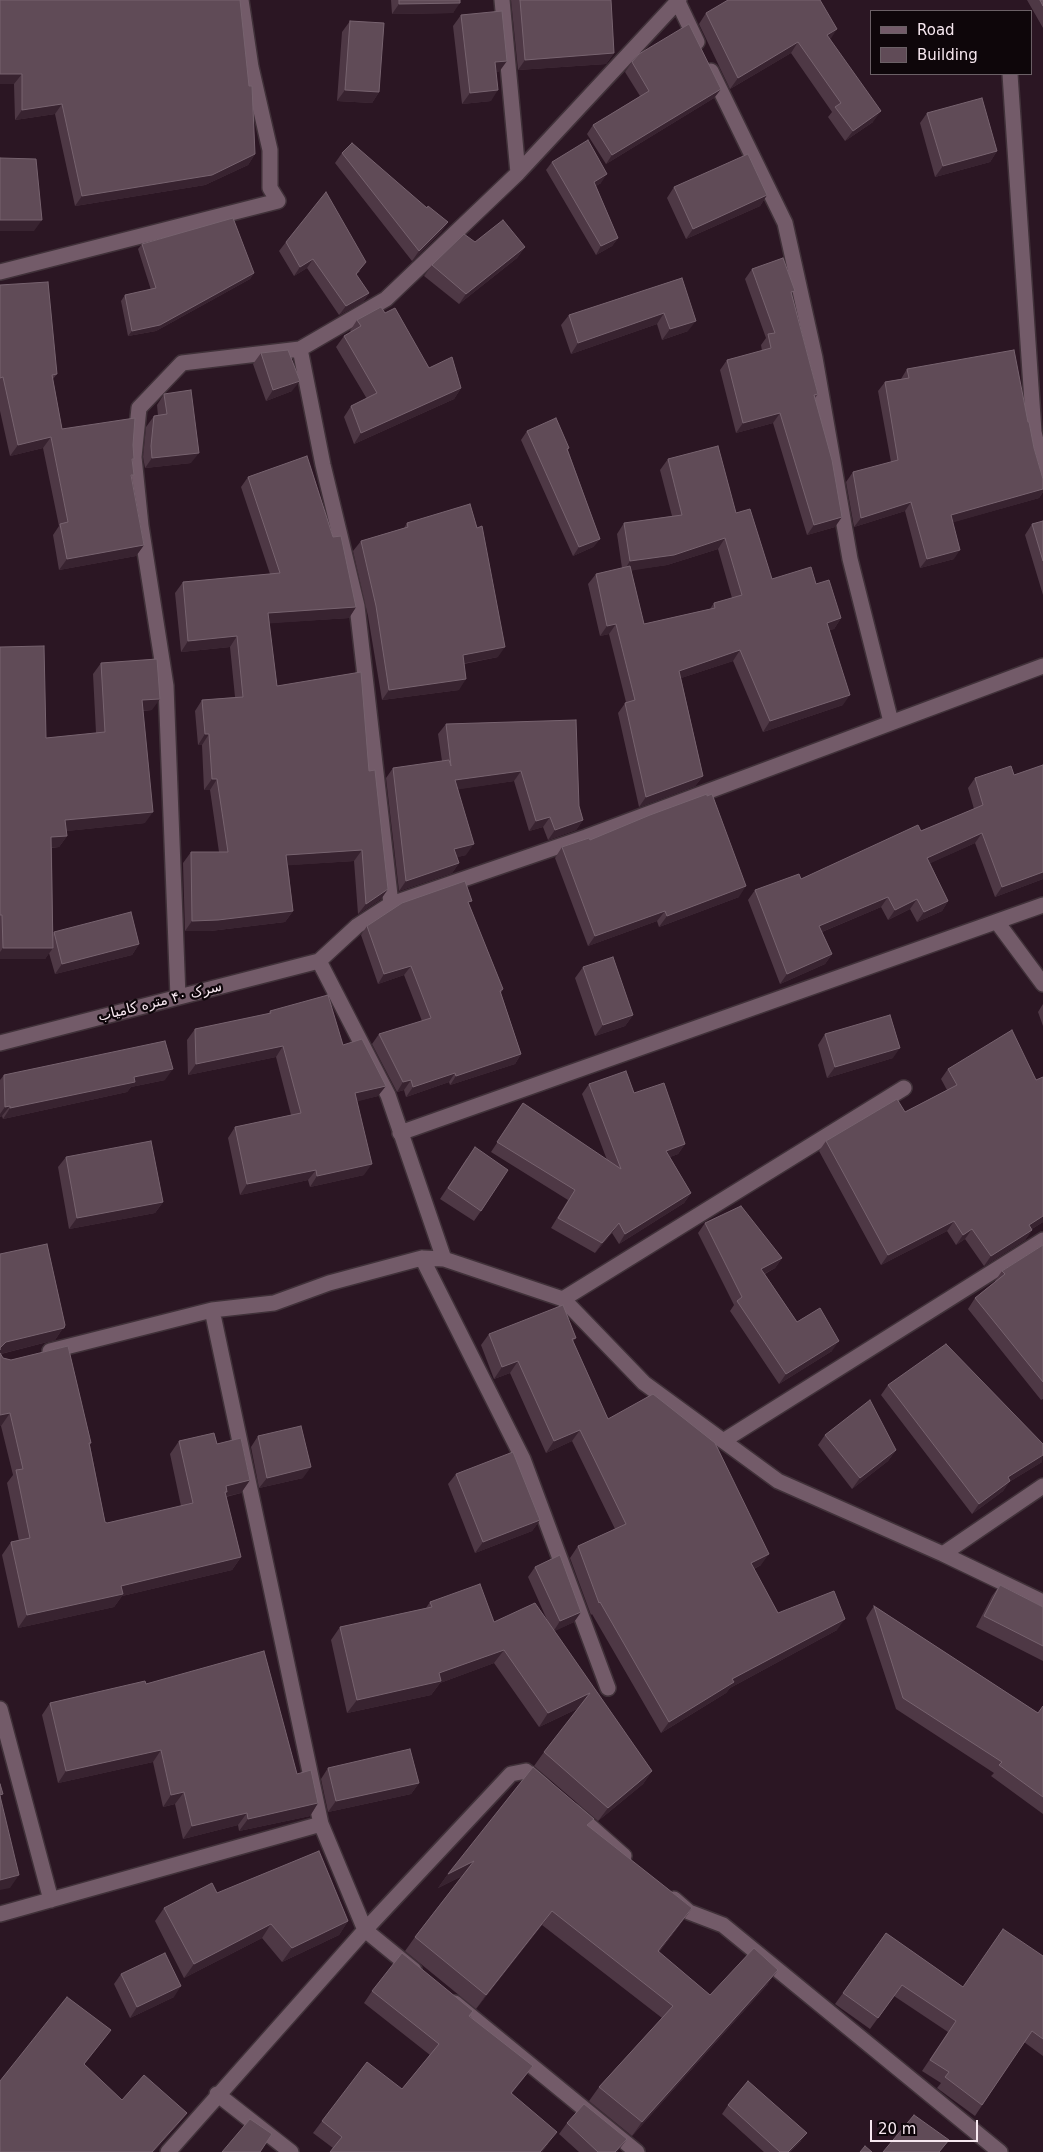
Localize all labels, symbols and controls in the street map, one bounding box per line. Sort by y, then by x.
legend [870,10,1033,75]
text: Road [917,21,955,39]
text: Building [917,46,978,64]
street label: سرک ۴۰ متره کامیاب [96,978,224,1026]
scale bar [873,2110,980,2142]
text: 20 m [878,2120,916,2138]

